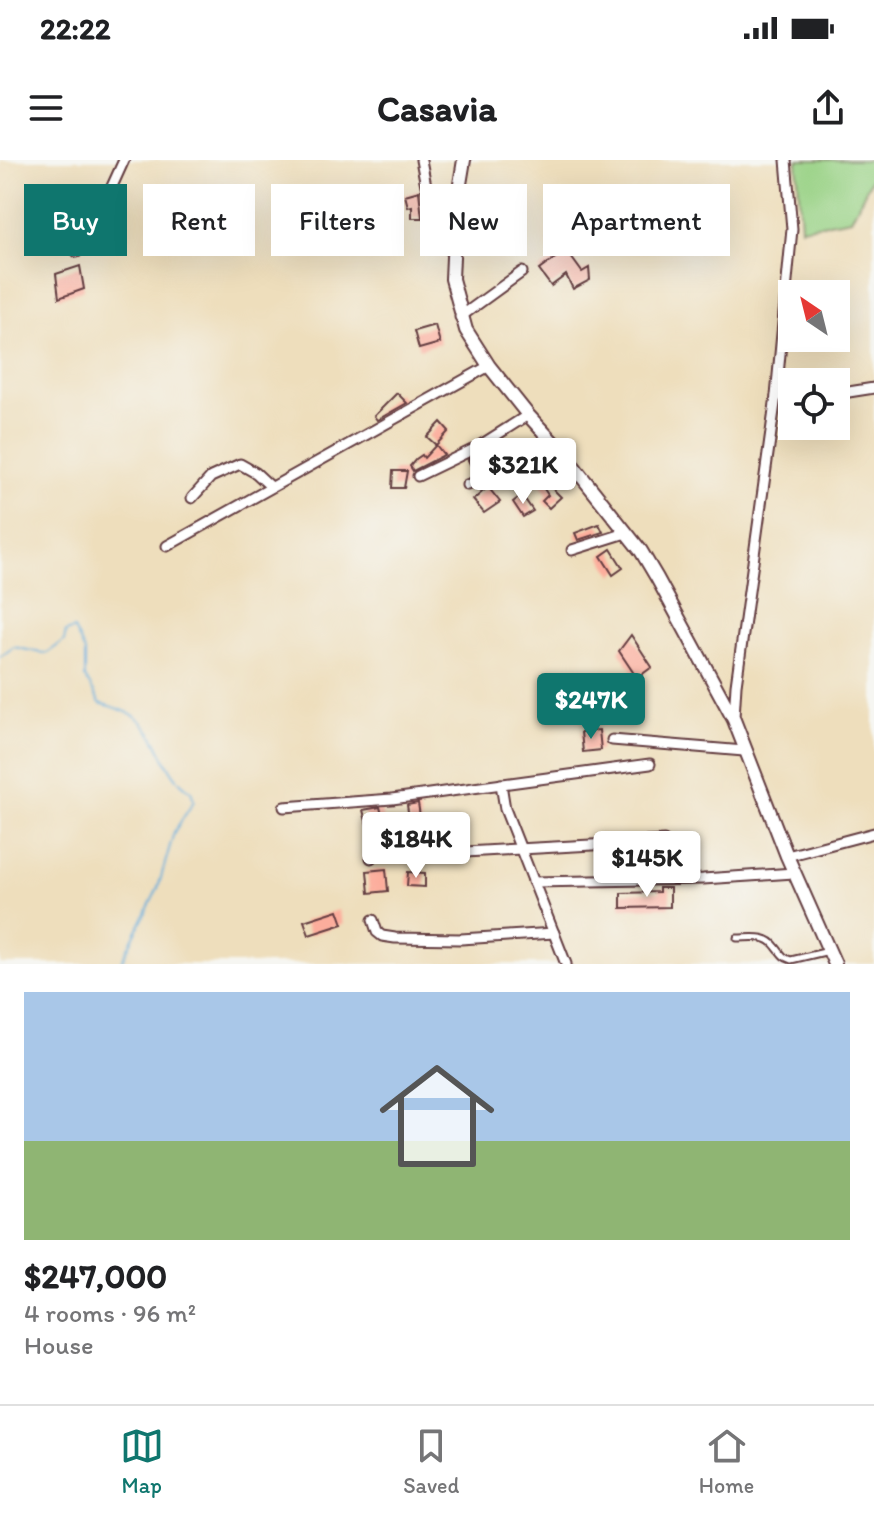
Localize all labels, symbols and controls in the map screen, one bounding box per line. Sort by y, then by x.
text: 22:22 [40,10,110,47]
icon: menu [24,86,68,130]
icon: share [806,86,850,130]
text: Casavia [377,87,497,130]
chip: Buy [24,184,127,256]
chip: Rent [143,184,255,256]
chip: Filters [271,184,404,256]
chip: New [420,184,527,256]
chip: Apartment [543,184,730,256]
north arrow [778,280,850,352]
map controls [778,280,850,440]
button: locate [778,368,850,440]
pin: $321K [467,438,579,506]
text: $321K [488,448,558,480]
pin: $247K [535,673,647,741]
text: $247K [555,683,627,715]
pin: $184K [360,812,472,880]
text: $184K [380,822,452,854]
pin: $145K [591,831,703,899]
text: $145K [611,841,683,873]
icon: home [365,1044,509,1188]
text: $247,000 [24,1256,167,1297]
text: 4 rooms · 96 m² [24,1297,196,1329]
text: House [24,1329,94,1361]
tab: Map [120,1424,164,1499]
tab: Saved [403,1424,459,1499]
tab: Home [699,1424,754,1499]

